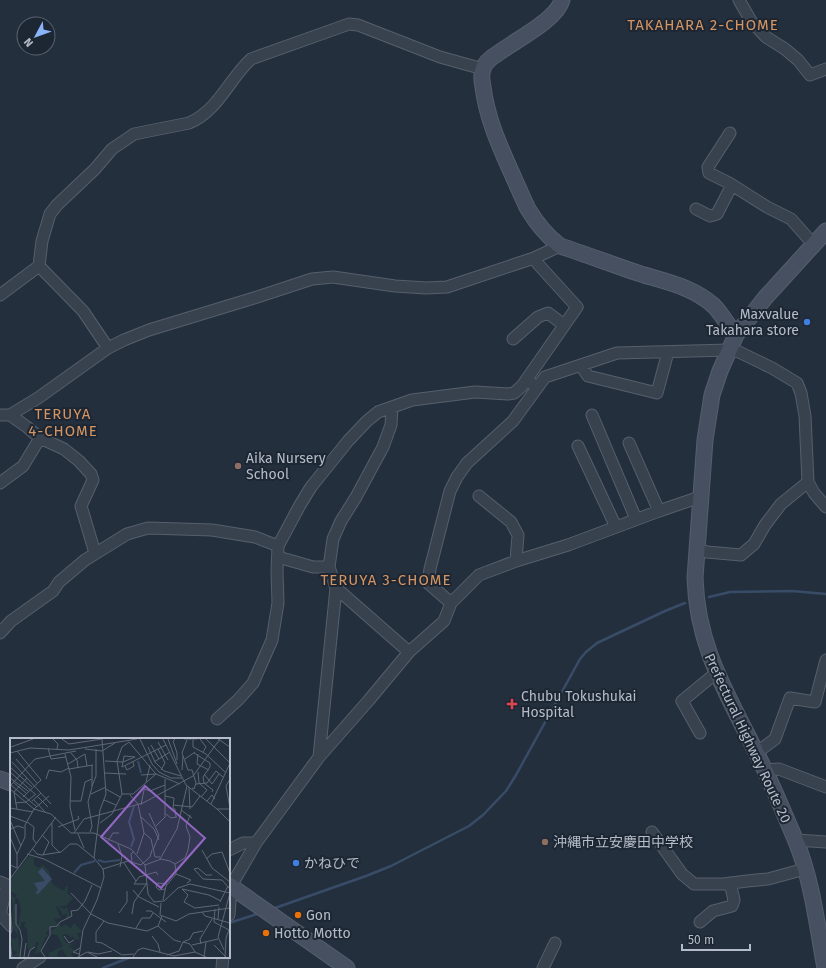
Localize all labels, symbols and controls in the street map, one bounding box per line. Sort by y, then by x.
north arrow [16,16,56,56]
district label: TAKAHARA 2-CHOME [627,16,779,34]
text: N [22,35,36,49]
place label: Maxvalue Takahara store [706,306,799,339]
marker: Maxvalue Takahara store [802,317,812,327]
district label: TERUYA 4-CHOME [28,405,98,440]
place label: Aika Nursery School [246,450,326,483]
marker: Aika Nursery School [233,461,243,471]
district label: TERUYA 3-CHOME [321,571,451,589]
street label: Prefectural Highway Route 20 [701,651,794,826]
place label: Chubu Tokushukai Hospital [521,688,637,721]
marker: Chubu Tokushukai Hospital [506,698,518,710]
inset map [10,738,230,958]
place label: 沖縄市立安慶田中学校 [553,834,693,851]
marker: 沖縄市立安慶田中学校 [540,837,550,847]
place label: かねひで [304,855,360,872]
marker: かねひで [291,858,301,868]
place label: Gon [306,907,331,924]
marker: Gon [293,910,303,920]
place label: Hotto Motto [274,925,351,942]
scale bar [682,926,750,952]
marker: Hotto Motto [261,928,271,938]
text: 50 m [688,933,714,947]

